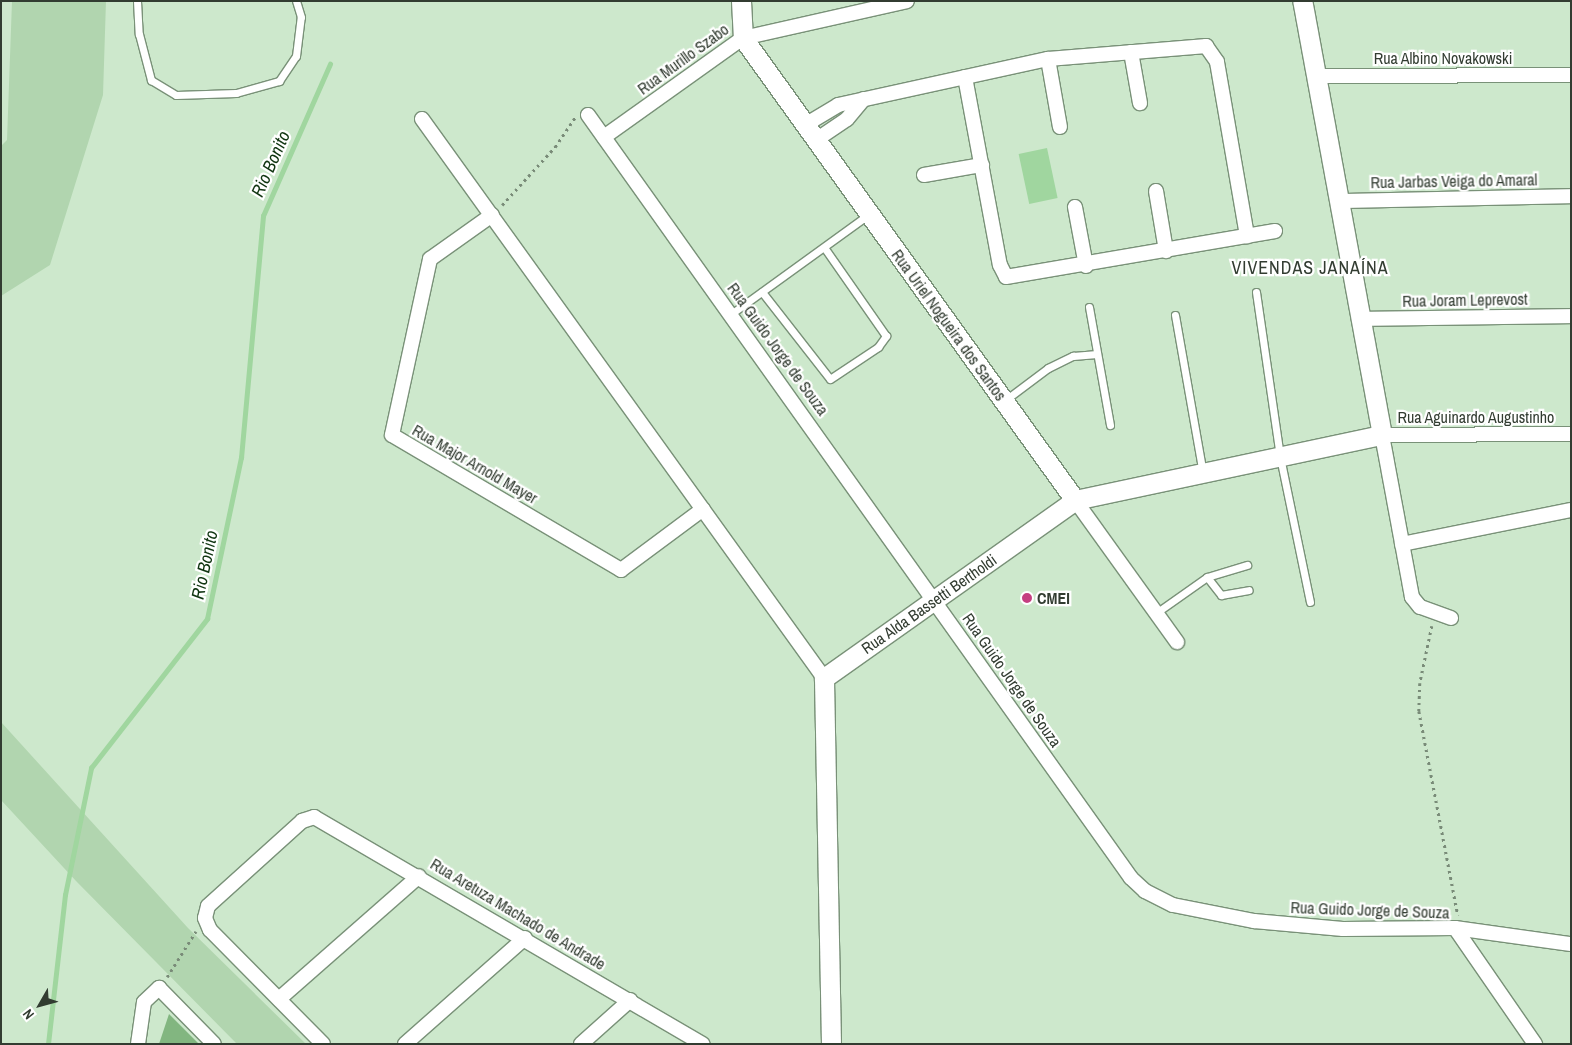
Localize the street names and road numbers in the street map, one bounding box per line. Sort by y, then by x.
street label: Rua Murillo Szabo [634,20,732,98]
street label: Rua Albino Novakowski [1373,48,1513,68]
street label: Rua Jarbas Veiga do Amaral [1370,170,1538,192]
street label: Rua Uriel Nogueira dos Santos [888,246,1010,404]
street label: Rua Guido Jorge de Souza [724,279,832,419]
street label: Rua Joram Leprevost [1402,289,1528,311]
street label: Rua Aguinardo Augustinho [1397,407,1555,427]
street label: Rua Major Arnold Mayer [409,420,541,508]
street label: Rua Alda Bassetti Bertholdi [857,550,1001,658]
street label: Rua Guido Jorge de Souza [959,609,1065,751]
street label: Rua Aretuza Machado de Andrade [426,854,610,974]
street label: Rua Guido Jorge de Souza [1290,898,1450,922]

